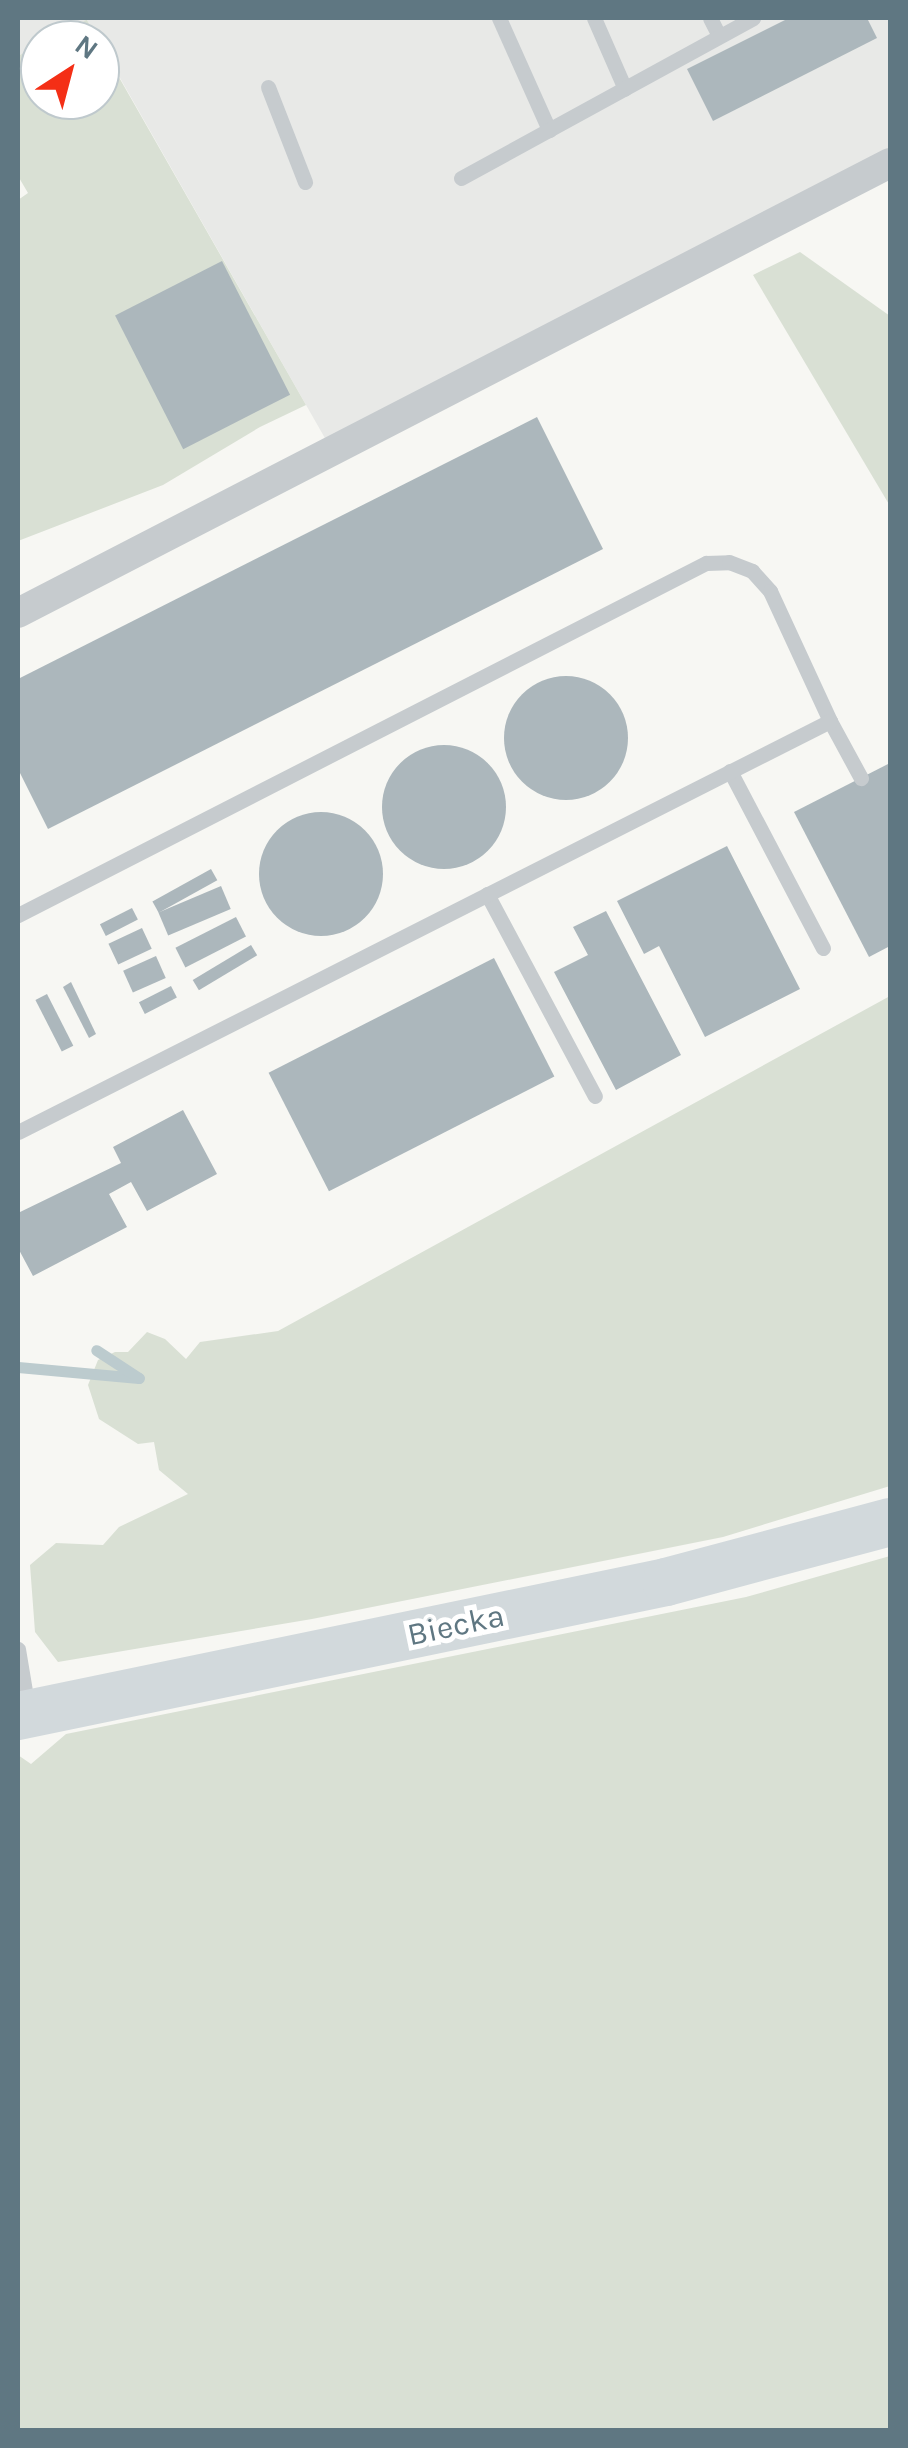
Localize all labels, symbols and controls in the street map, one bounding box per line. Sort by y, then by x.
north arrow [20,20,120,120]
text: N [69,28,105,66]
street label: Biecka [404,1597,508,1655]

